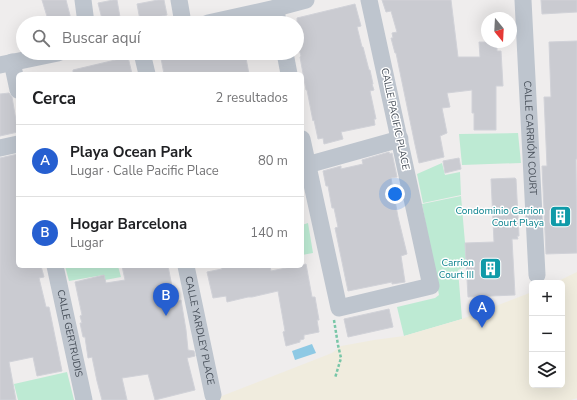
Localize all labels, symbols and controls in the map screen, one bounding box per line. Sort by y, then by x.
north arrow [481,12,517,48]
search box [16,16,304,60]
icon: search [30,27,52,49]
text: Buscar aquí [62,28,140,48]
street label: CALLE PACIFIC PLACE [377,67,413,171]
street label: CALLE CARRIÓN COURT [520,80,540,195]
text: Cerca [32,87,76,110]
text: 2 resultados [216,89,288,107]
text: Playa Ocean Park [70,142,192,162]
text: A [40,152,50,170]
text: 80 m [258,152,288,170]
text: Lugar · Calle Pacific Place [70,162,219,180]
your location [385,184,405,204]
place label: Condominio Carrion Court Playa [455,204,544,230]
building icon: Condominio Carrion Court Playa [547,204,573,230]
text: Hogar Barcelona [70,214,187,234]
text: B [41,224,49,242]
text: 140 m [250,224,288,242]
text: Lugar [70,234,103,252]
place label: Carrion Court III [439,256,474,282]
building icon: Carrion Court III [477,256,503,282]
street label: CALLE YARDLEY PLACE [181,275,218,386]
map controls [529,280,565,388]
button: + [529,280,565,316]
pin: B [153,283,179,316]
street label: CALLE GERTRUDIS [53,289,86,378]
pin: A [469,295,495,328]
button: − [529,316,565,352]
button: layers [529,352,565,388]

